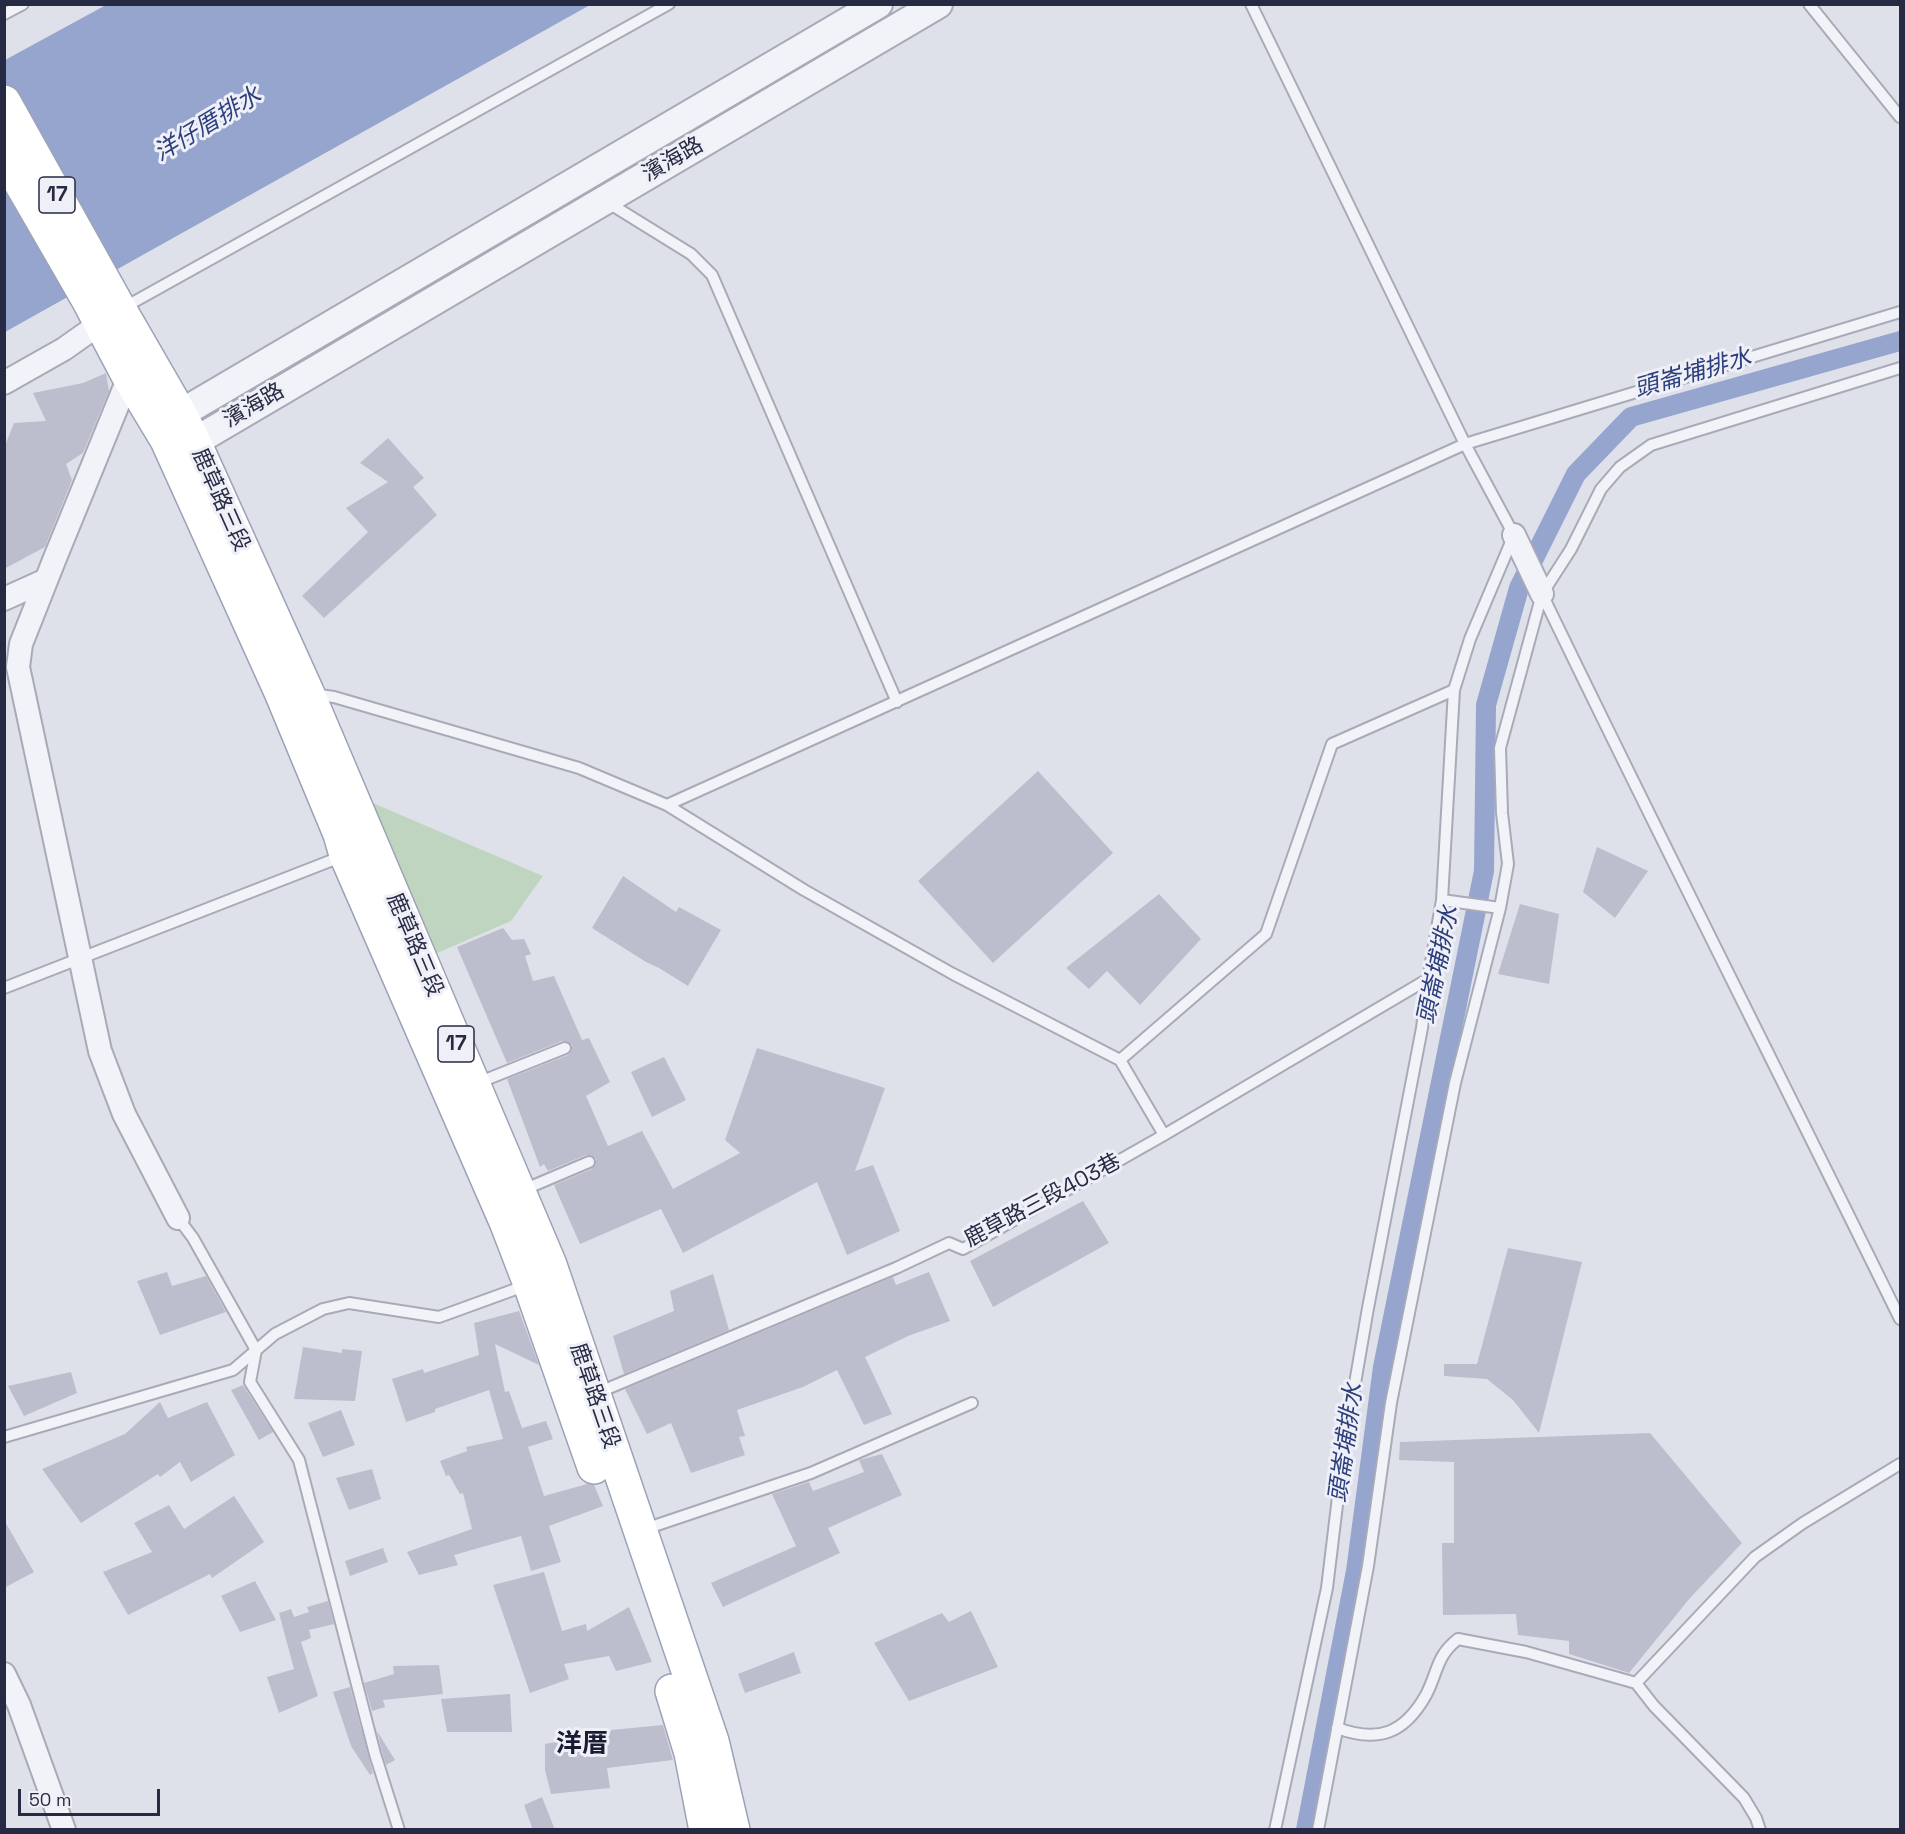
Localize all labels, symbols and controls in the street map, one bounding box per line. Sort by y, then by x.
water label: 洋仔厝排水 [149,82,267,168]
street label: 濱海路 [638,132,708,188]
road number: 17 [39,177,75,213]
water label: 頭崙埔排水 [1631,344,1755,404]
street label: 濱海路 [219,378,289,434]
street label: 鹿草路三段 [186,444,254,556]
street label: 鹿草路三段 [380,889,448,1001]
water label: 頭崙埔排水 [1412,903,1466,1027]
road number: 17 [438,1026,474,1062]
street label: 鹿草路三段403巷 [960,1149,1126,1253]
street label: 鹿草路三段 [564,1340,624,1452]
water label: 頭崙埔排水 [1324,1382,1370,1504]
district label: 洋厝 [556,1729,608,1761]
scale bar [21,1777,164,1815]
text: 50 m [29,1788,71,1811]

